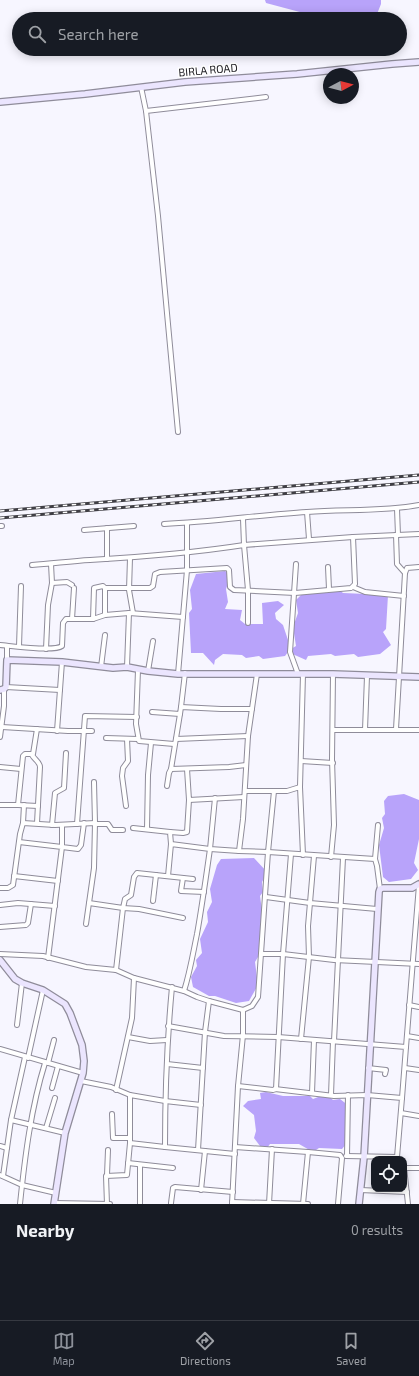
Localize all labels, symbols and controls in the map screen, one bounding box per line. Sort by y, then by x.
search box [12,12,407,56]
icon: search [26,23,48,45]
text: Search here [58,25,139,43]
street label: BIRLA ROAD [178,60,238,79]
north arrow [323,68,359,104]
map controls [371,1156,407,1192]
button: locate [371,1156,407,1192]
text: Nearby [16,1220,74,1240]
text: 0 results [351,1222,403,1238]
tab: Map [53,1330,75,1367]
tab: Directions [180,1330,231,1367]
tab: Saved [336,1330,366,1367]

